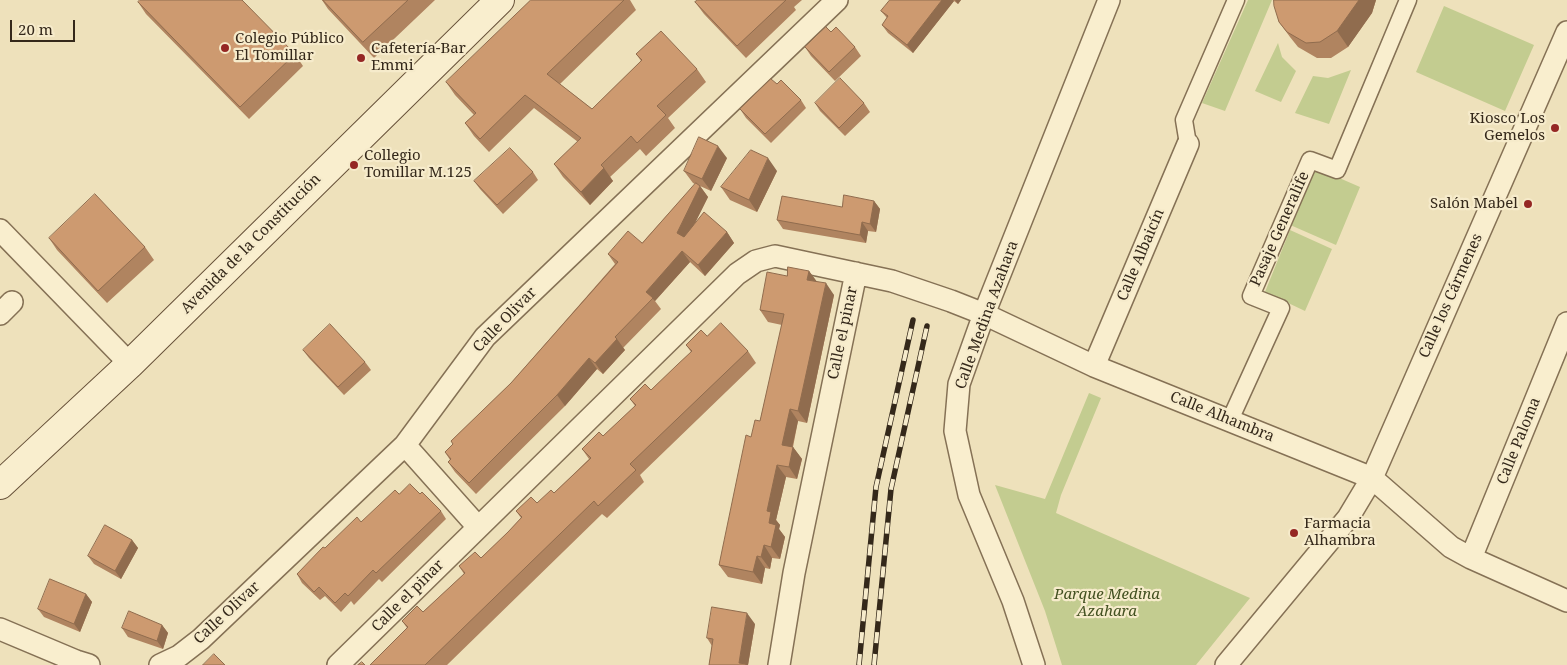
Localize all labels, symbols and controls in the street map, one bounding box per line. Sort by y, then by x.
scale bar [12,10,78,42]
text: 20 m [18,19,53,39]
place label: Colegio Público El Tomillar [235,30,344,65]
place label: Cafetería-Bar Emmi [371,40,466,75]
marker: Colegio Público El Tomillar [219,42,231,54]
marker: Cafetería-Bar Emmi [355,52,367,64]
place label: Kiosco Los Gemelos [1470,110,1545,145]
marker: Kiosco Los Gemelos [1549,122,1561,134]
place label: Collegio Tomillar M.125 [364,147,472,182]
marker: Collegio Tomillar M.125 [348,159,360,171]
street label: Pasaje Generalife [1247,169,1313,289]
street label: Avenida de la Constitución [177,170,325,318]
place label: Salón Mabel [1430,195,1518,213]
marker: Salón Mabel [1522,198,1534,210]
street label: Calle Albaicín [1113,206,1169,304]
street label: Calle los Cármenes [1415,231,1487,361]
street label: Calle Medina Azahara [952,238,1022,392]
street label: Calle Olivar [469,284,541,356]
street label: Calle el pinar [824,285,862,381]
street label: Calle Alhambra [1167,388,1277,446]
street label: Calle Paloma [1493,395,1545,487]
place label: Farmacia Alhambra [1304,515,1376,550]
marker: Farmacia Alhambra [1288,527,1300,539]
street label: Calle el pinar [368,556,448,636]
street label: Calle Olivar [190,578,264,648]
park label: Parque Medina Azahara [1054,586,1160,621]

